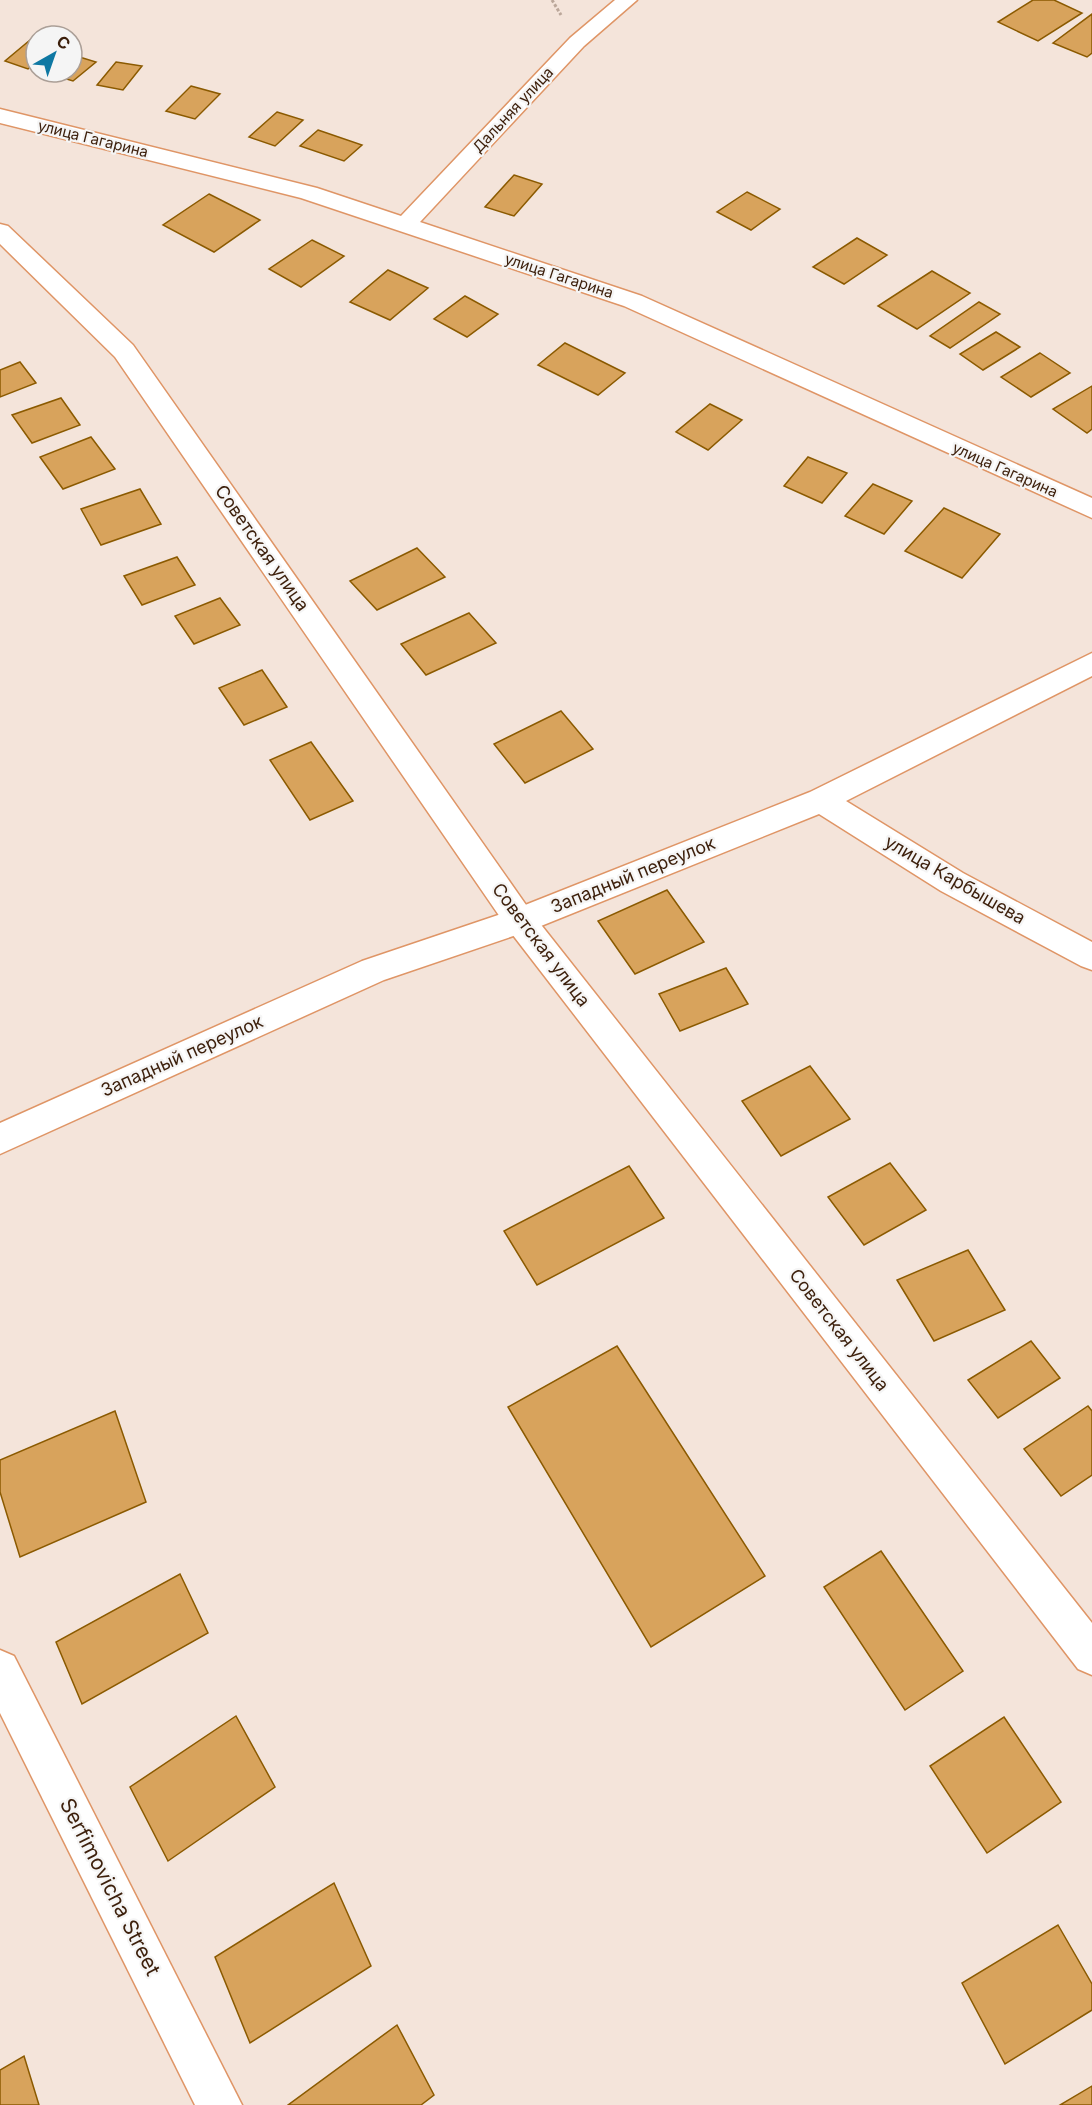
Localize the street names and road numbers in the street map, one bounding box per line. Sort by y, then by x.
street label: Дальняя улица [468,63,557,156]
street label: улица Гагарина [36,116,150,161]
street label: улица Гагарина [502,249,616,302]
street label: улица Гагарина [950,438,1061,501]
street label: Советская улица [211,481,314,615]
street label: улица Карбышева [881,831,1029,928]
street label: Западный переулок [548,832,718,917]
street label: Советская улица [488,879,595,1011]
street label: Западный переулок [97,1010,266,1101]
street label: Советская улица [785,1265,894,1395]
street label: Serfimovicha Street [55,1794,166,1980]

